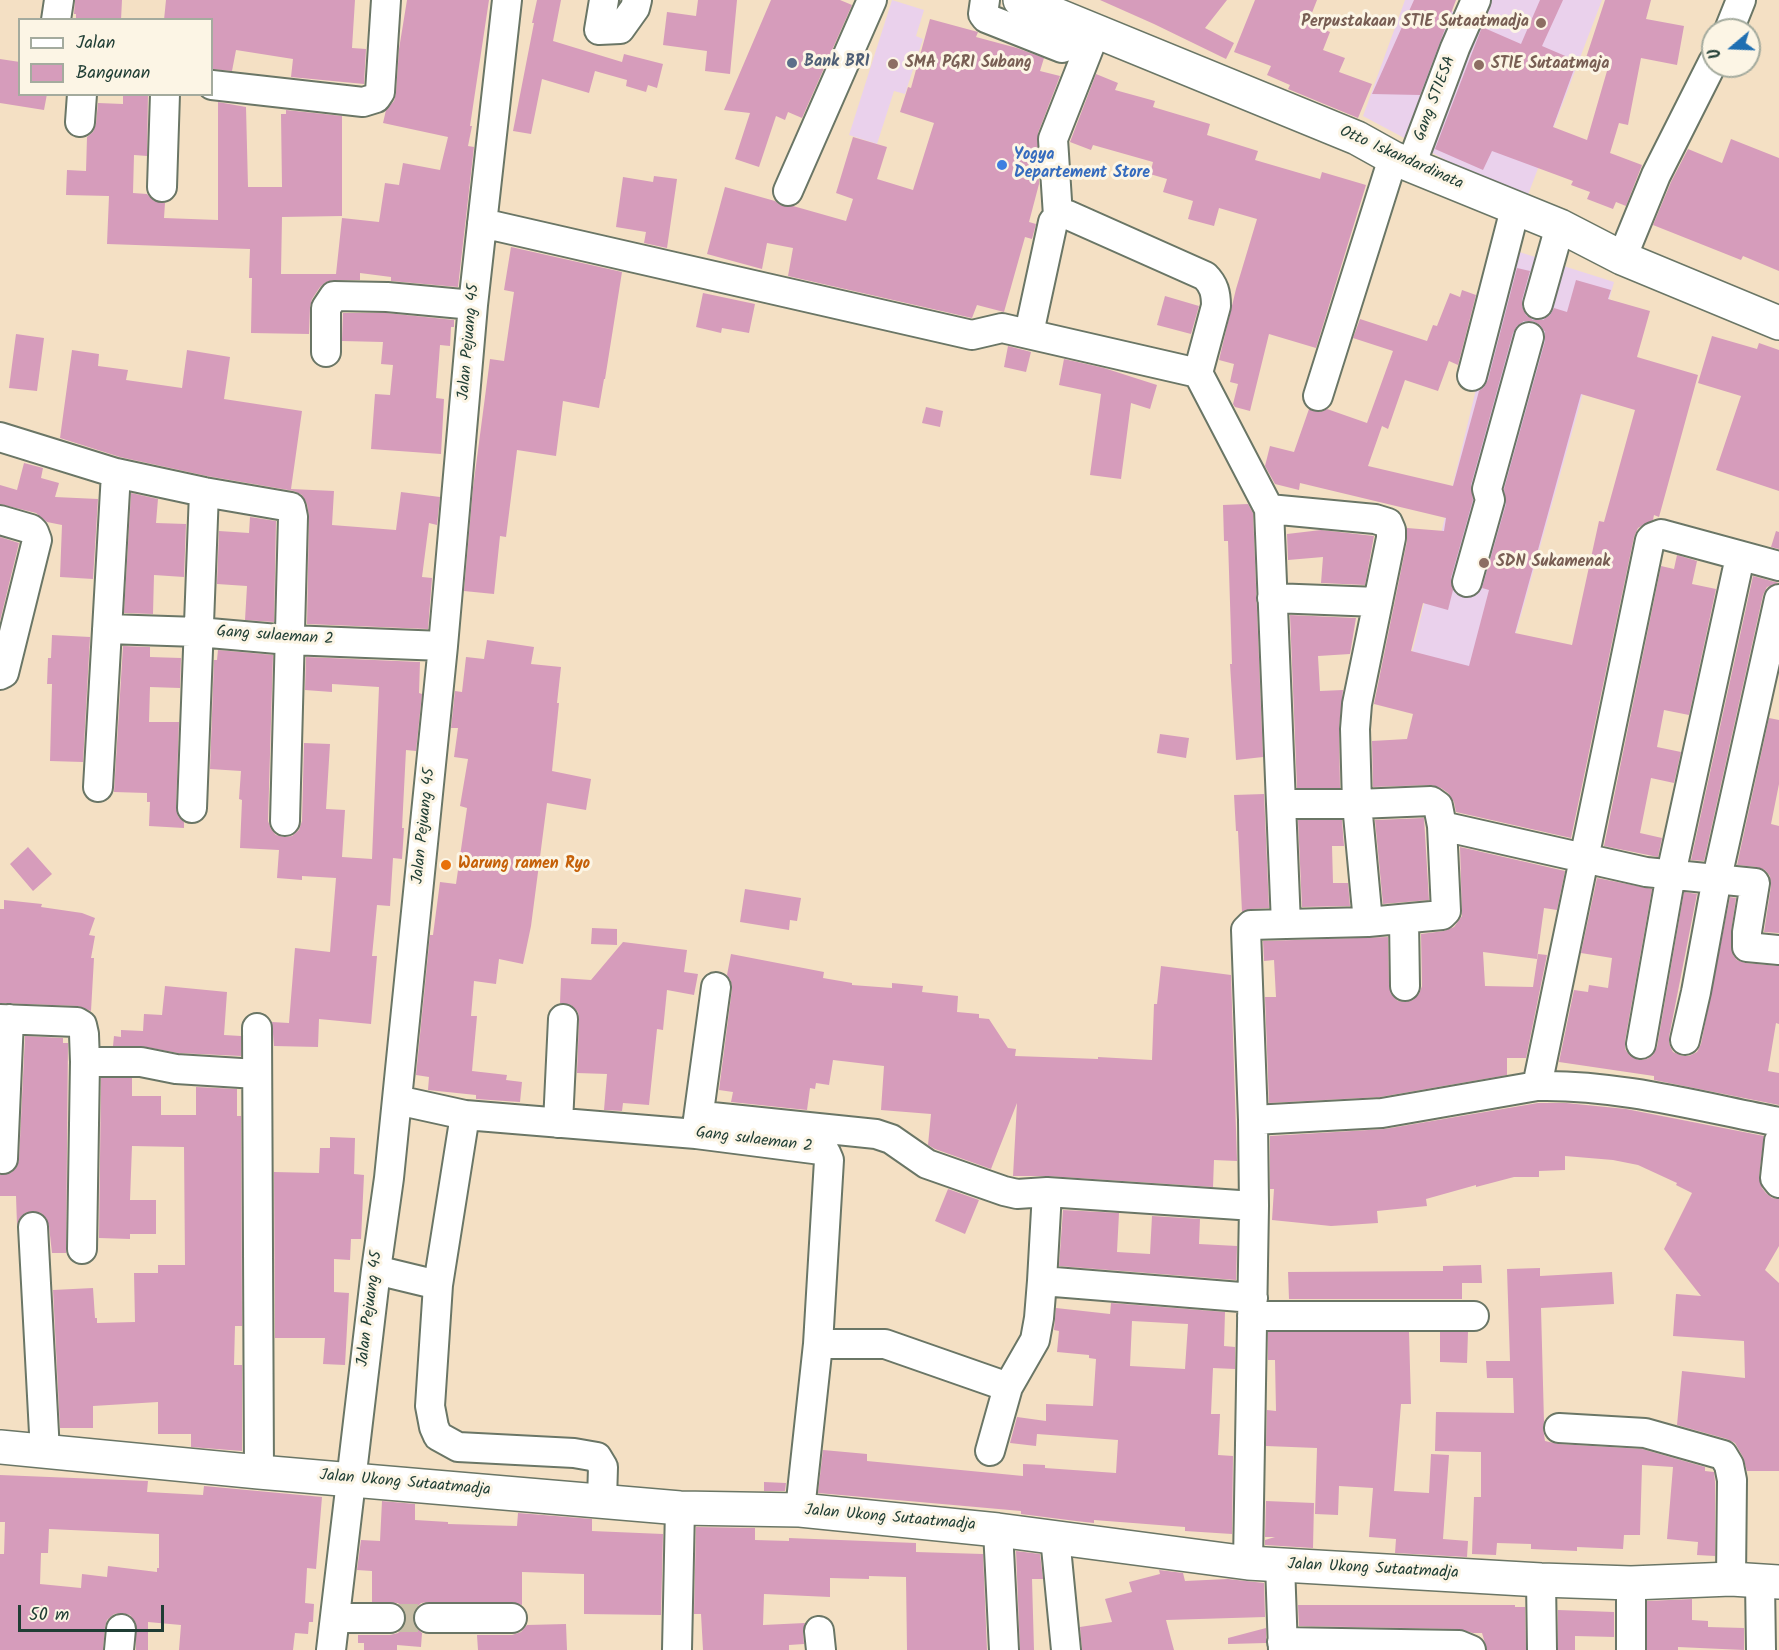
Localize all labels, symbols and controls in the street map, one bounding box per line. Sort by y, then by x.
place label: Perpustakaan STIE Sutaatmadja [1301,13,1529,33]
marker: Perpustakaan STIE Sutaatmadja [1534,16,1548,30]
legend [18,18,213,96]
north arrow [1701,18,1761,78]
text: Jalan [76,29,115,58]
text: U [1702,45,1729,62]
place label: Bank BRI [804,53,870,73]
place label: SMA PGRI Subang [905,54,1032,74]
street label: Gang STIESA [1411,54,1461,144]
place label: STIE Sutaatmaja [1491,55,1609,75]
marker: Bank BRI [785,56,799,70]
marker: SMA PGRI Subang [886,57,900,71]
marker: STIE Sutaatmaja [1472,58,1486,72]
text: Bangunan [76,59,150,88]
street label: Otto Iskandardinata [1336,123,1466,195]
place label: Yogya Departement Store [1014,146,1150,184]
marker: Yogya Departement Store [995,158,1009,172]
street label: Jalan Pejuang 45 [455,283,485,401]
place label: SDN Sukamenak [1496,553,1610,573]
marker: SDN Sukamenak [1477,556,1491,570]
street label: Gang sulaeman 2 [216,623,334,651]
street label: Jalan Pejuang 45 [409,767,441,885]
place label: Warung ramen Ryo [458,855,590,875]
marker: Warung ramen Ryo [439,858,453,872]
street label: Gang sulaeman 2 [695,1124,813,1158]
street label: Jalan Pejuang 45 [354,1250,388,1368]
street label: Jalan Ukong Sutaatmadja [319,1467,491,1501]
street label: Jalan Ukong Sutaatmadja [804,1502,976,1536]
street label: Jalan Ukong Sutaatmadja [1287,1556,1459,1584]
scale bar [21,1593,166,1631]
text: 50 m [29,1601,69,1630]

